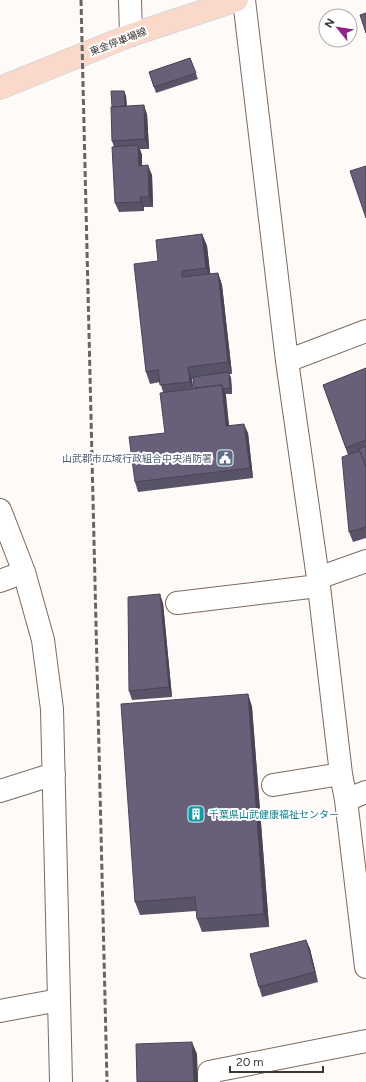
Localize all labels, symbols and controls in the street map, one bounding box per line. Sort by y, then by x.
north arrow [318,8,358,48]
text: N [322,16,338,30]
street label: 東金停車場線 [88,25,149,58]
public building icon: 山武郡市広域行政組合中央消防署 [215,448,235,468]
place label: 山武郡市広域行政組合中央消防署 [62,452,212,465]
building icon: 千葉県山武健康福祉センター [186,804,206,824]
place label: 千葉県山武健康福祉センター [209,808,339,821]
scale bar [230,1048,323,1074]
text: 20 m [236,1055,264,1069]

